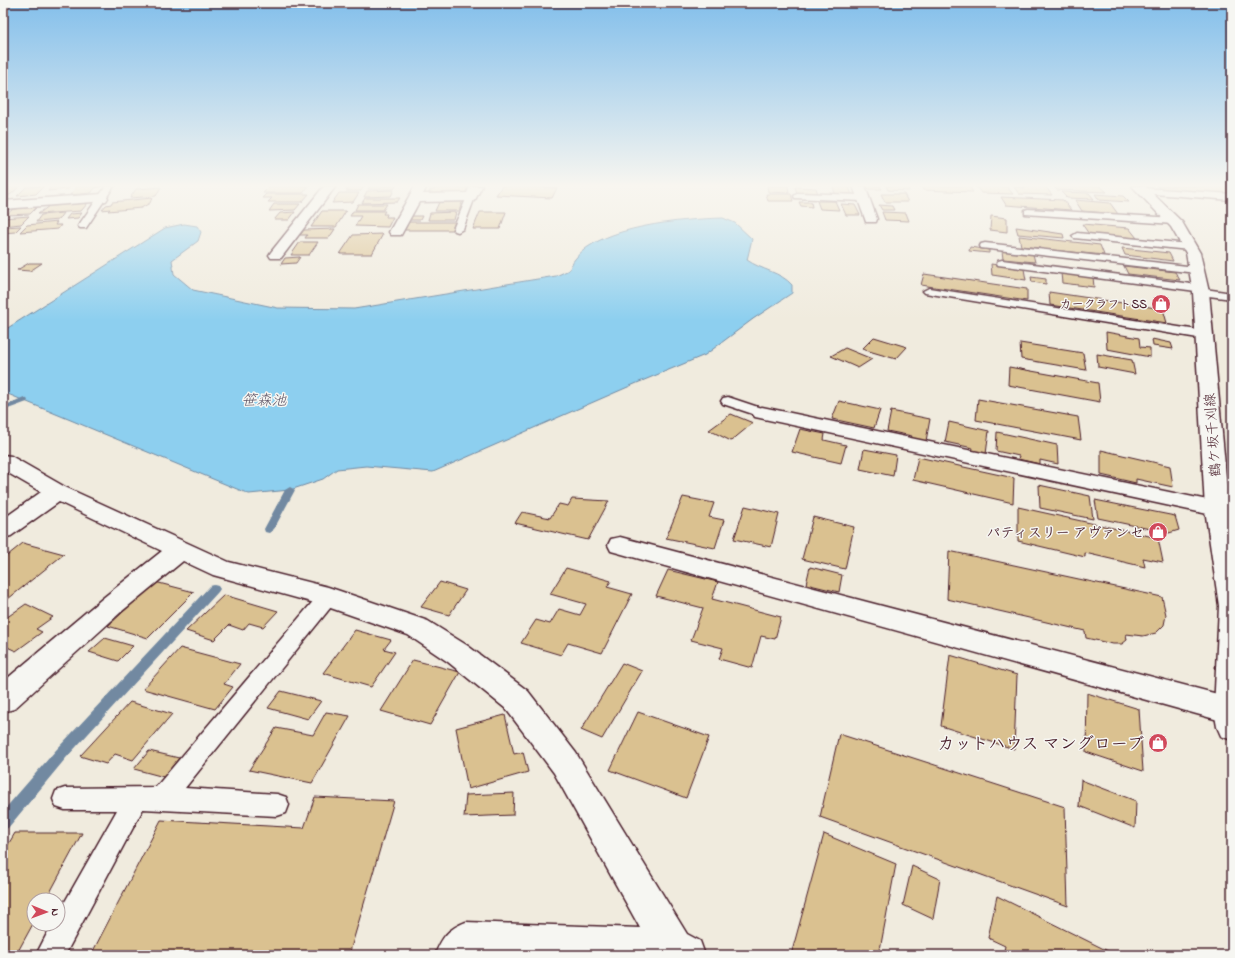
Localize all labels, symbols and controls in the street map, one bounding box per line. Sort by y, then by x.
shop icon: カークラフトSS [1150,293,1172,315]
place label: カークラフトSS [1060,296,1147,314]
water label: 笹森池 [241,390,287,412]
street label: 鶴ケ坂千刈線 [1200,392,1227,478]
shop icon: パティスリー アヴァンセ [1147,521,1169,543]
place label: パティスリー アヴァンセ [987,523,1144,544]
place label: カットハウス マングローブ [937,732,1144,757]
shop icon: カットハウス マングローブ [1147,732,1169,754]
north arrow [26,892,66,932]
text: N [47,908,63,916]

